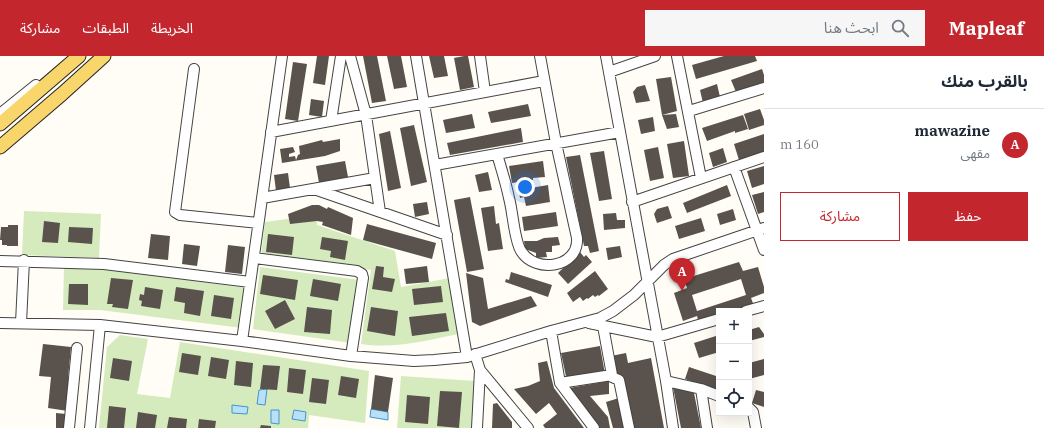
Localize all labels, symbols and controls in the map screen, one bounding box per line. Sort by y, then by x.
search box [645,10,925,46]
text: Mapleaf [949,16,1024,40]
icon: search [889,17,911,39]
text: ابحث هنا [824,18,879,37]
text: مشاركة [20,19,60,37]
text: الطبقات [82,19,129,37]
text: الخريطة [151,19,193,37]
text: بالقرب منك [941,70,1028,92]
text: mawazine [915,121,990,140]
text: 160 m [780,136,819,153]
text: A [1010,136,1020,153]
text: مقهى [961,145,990,162]
your location [515,177,535,197]
button: مشاركة [780,192,900,241]
button: حفظ [908,192,1028,241]
pin: A [669,258,695,291]
map controls [716,308,752,416]
button: + [716,308,752,344]
button: − [716,344,752,380]
button: locate [716,380,752,416]

